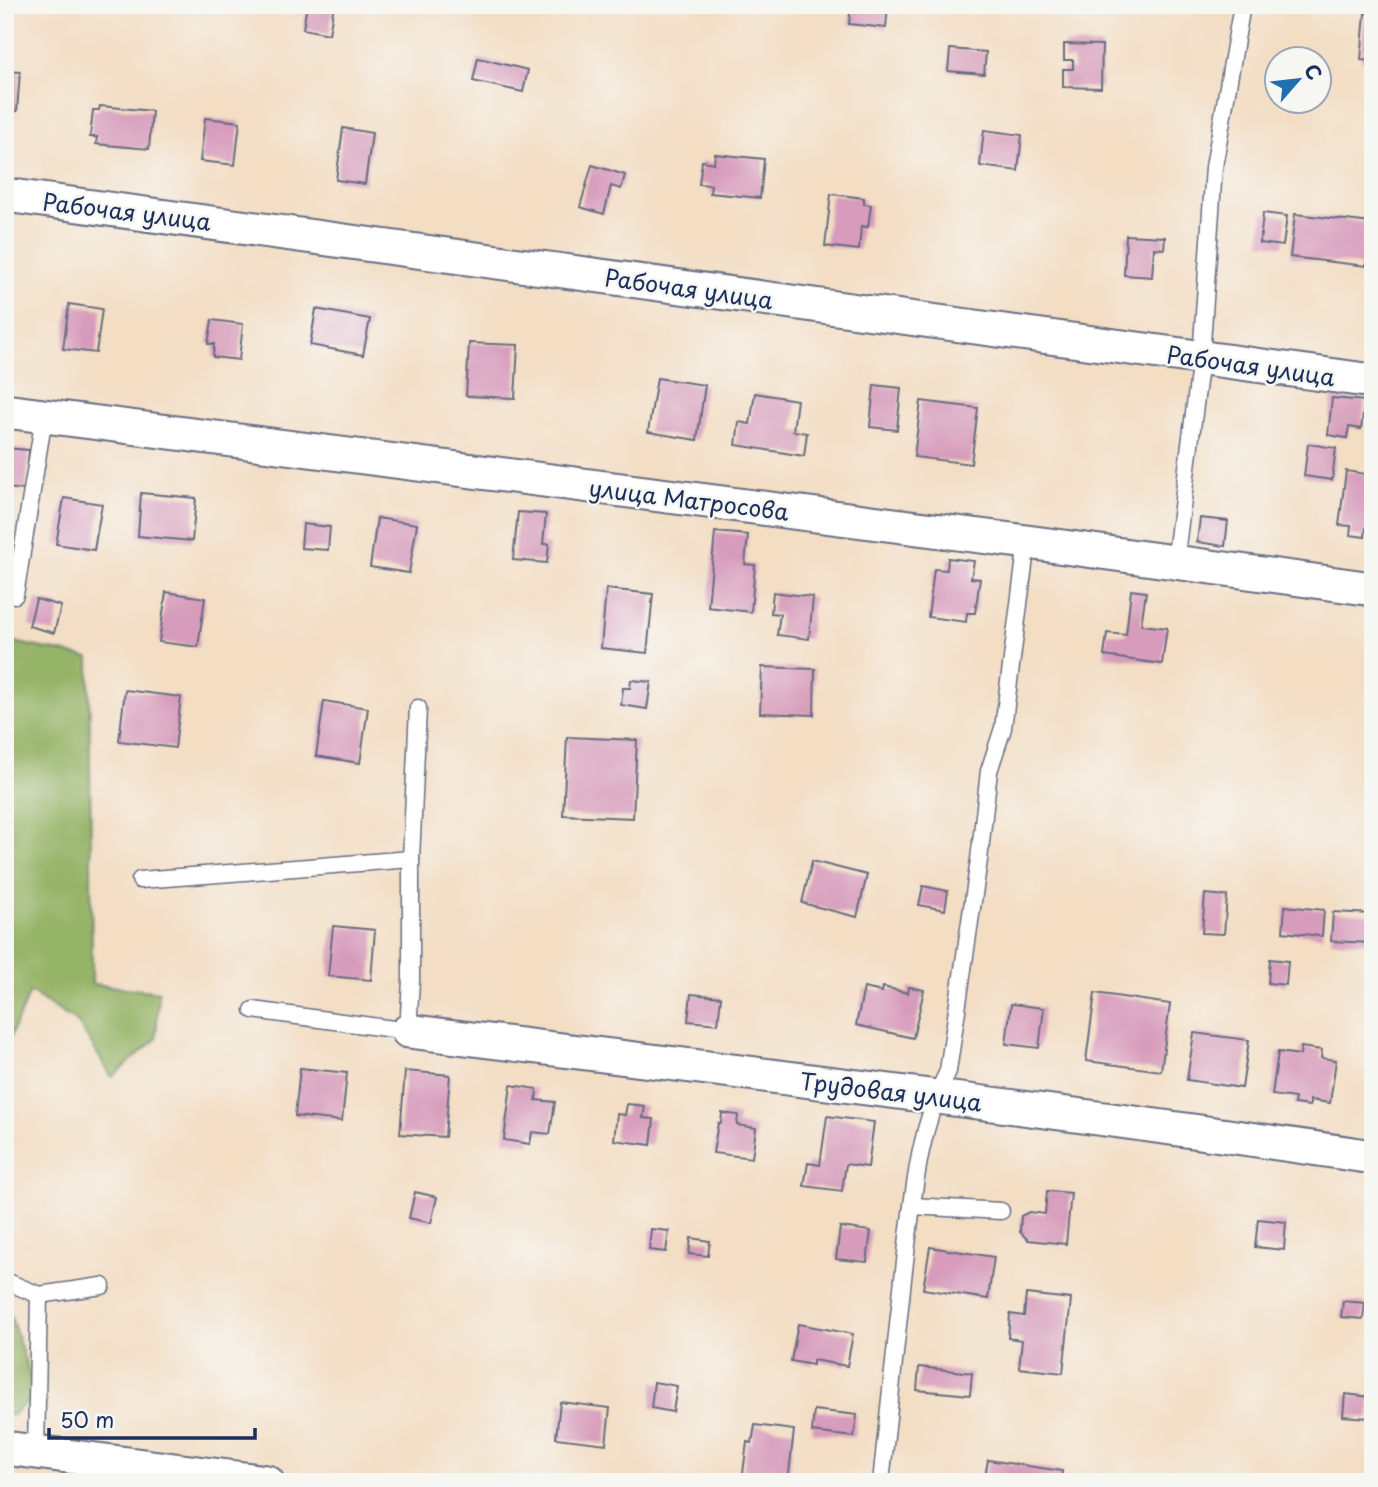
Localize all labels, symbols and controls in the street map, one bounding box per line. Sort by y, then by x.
north arrow [1262,46,1332,116]
text: С [1298,59,1330,84]
street label: Рабочая улица [41,183,214,239]
street label: Рабочая улица [603,259,776,317]
street label: Рабочая улица [1165,336,1338,394]
street label: улица Матросова [587,469,792,529]
street label: Трудовая улица [798,1062,984,1120]
scale bar [49,1396,256,1440]
text: 50 m [60,1403,114,1435]

